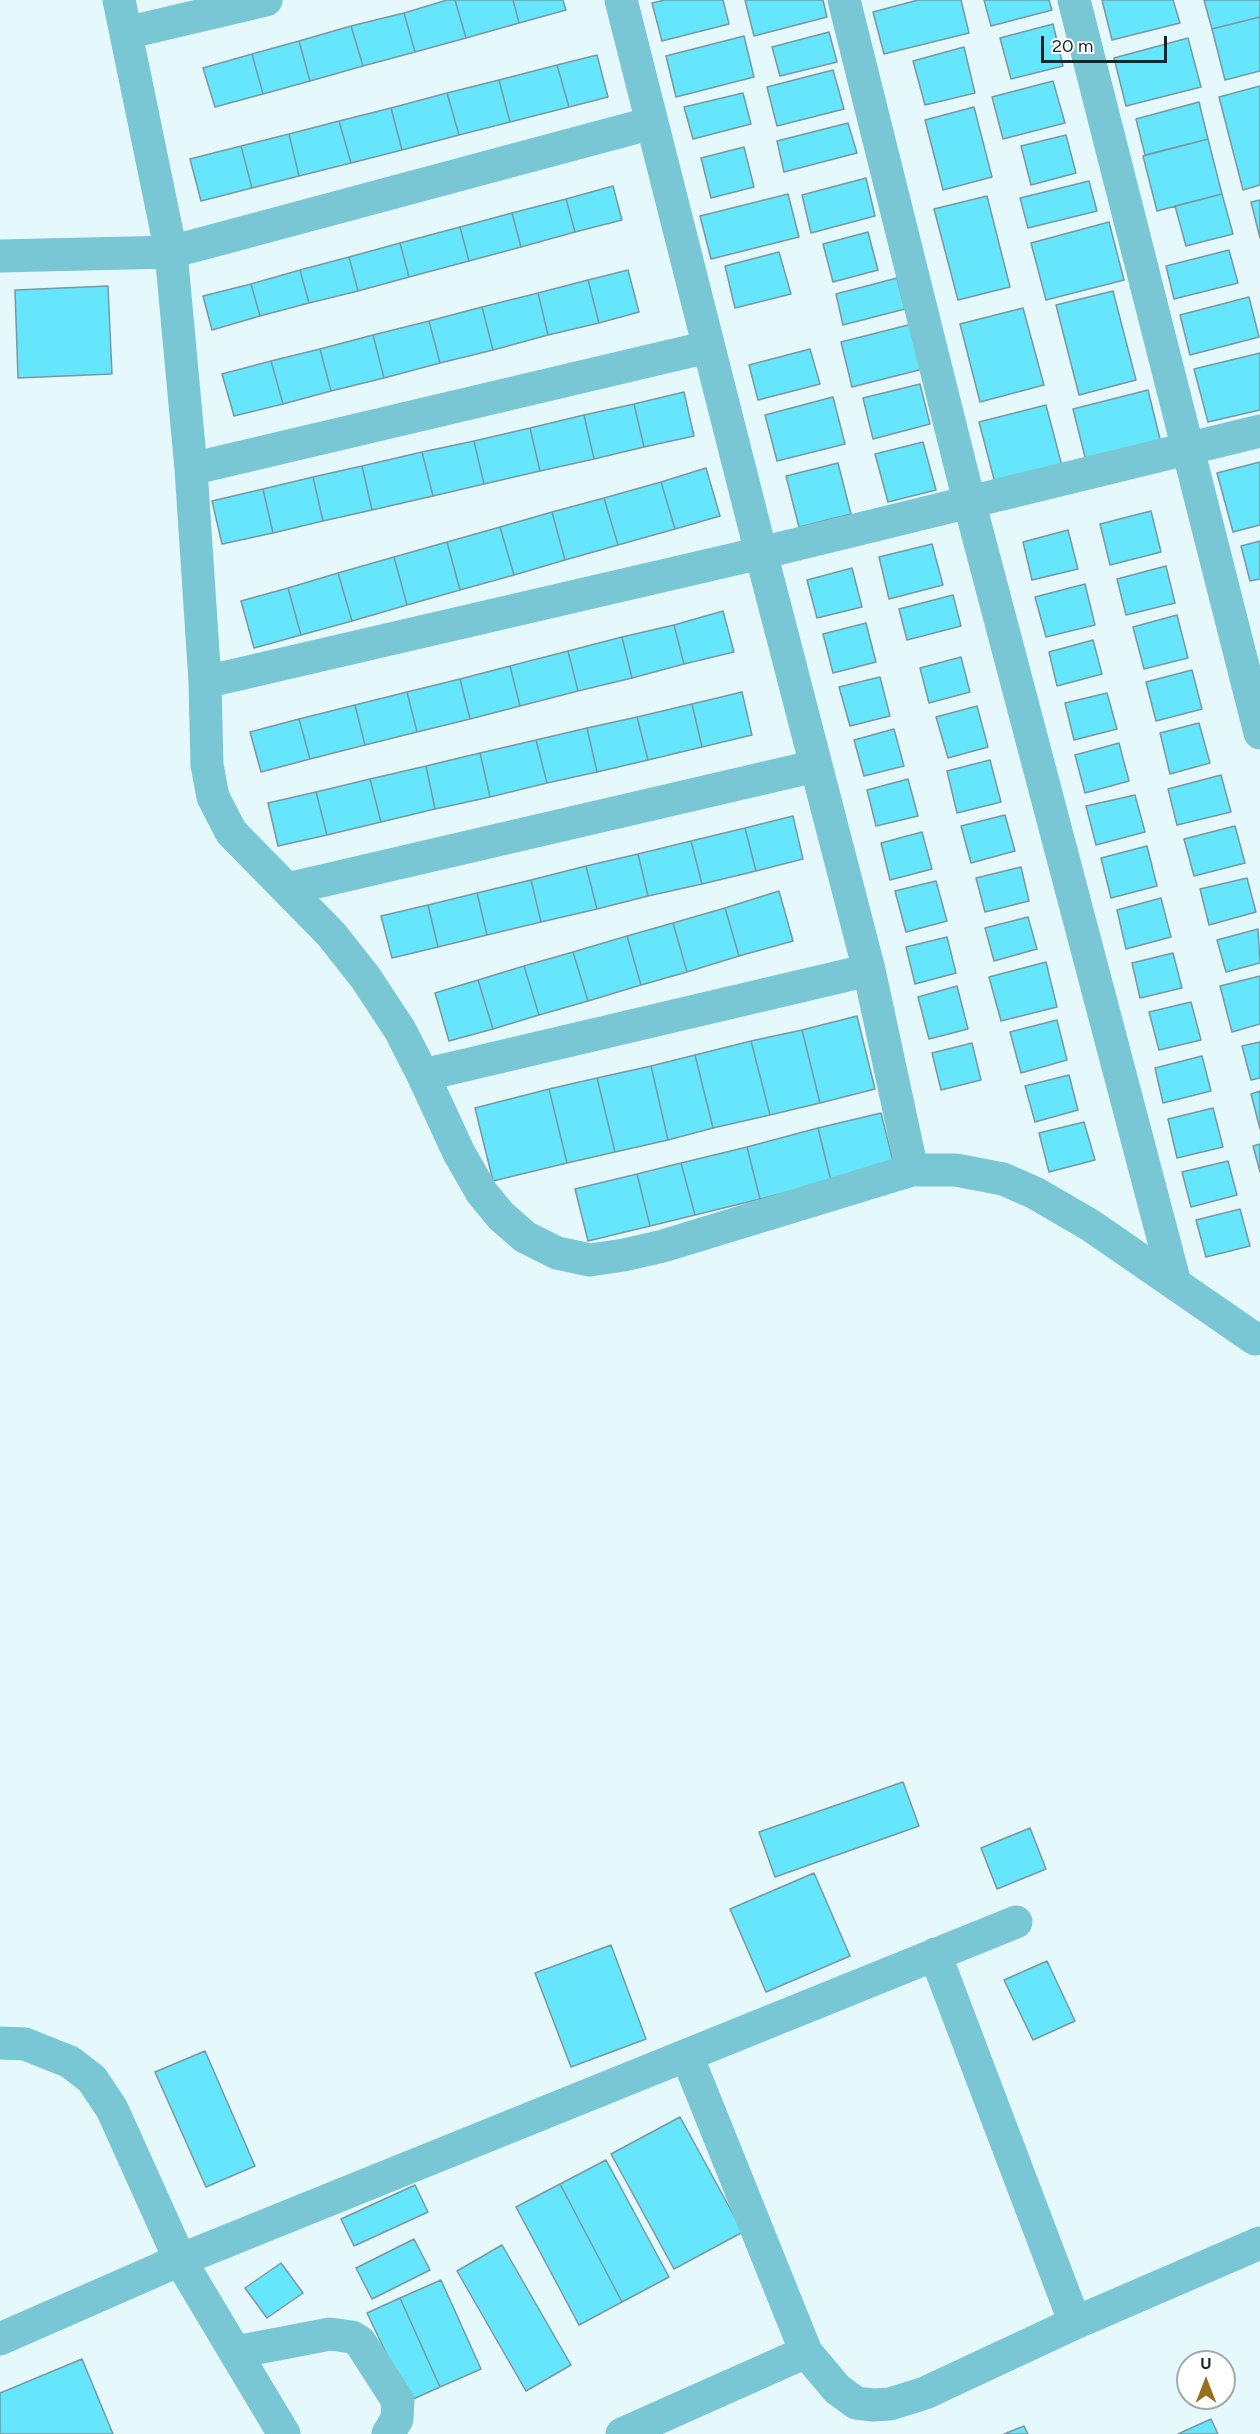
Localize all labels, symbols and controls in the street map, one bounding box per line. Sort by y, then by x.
scale bar [1044,24,1170,62]
text: 20 m [1052,35,1093,57]
north arrow [1176,2350,1236,2410]
text: U [1200,2354,1212,2373]

